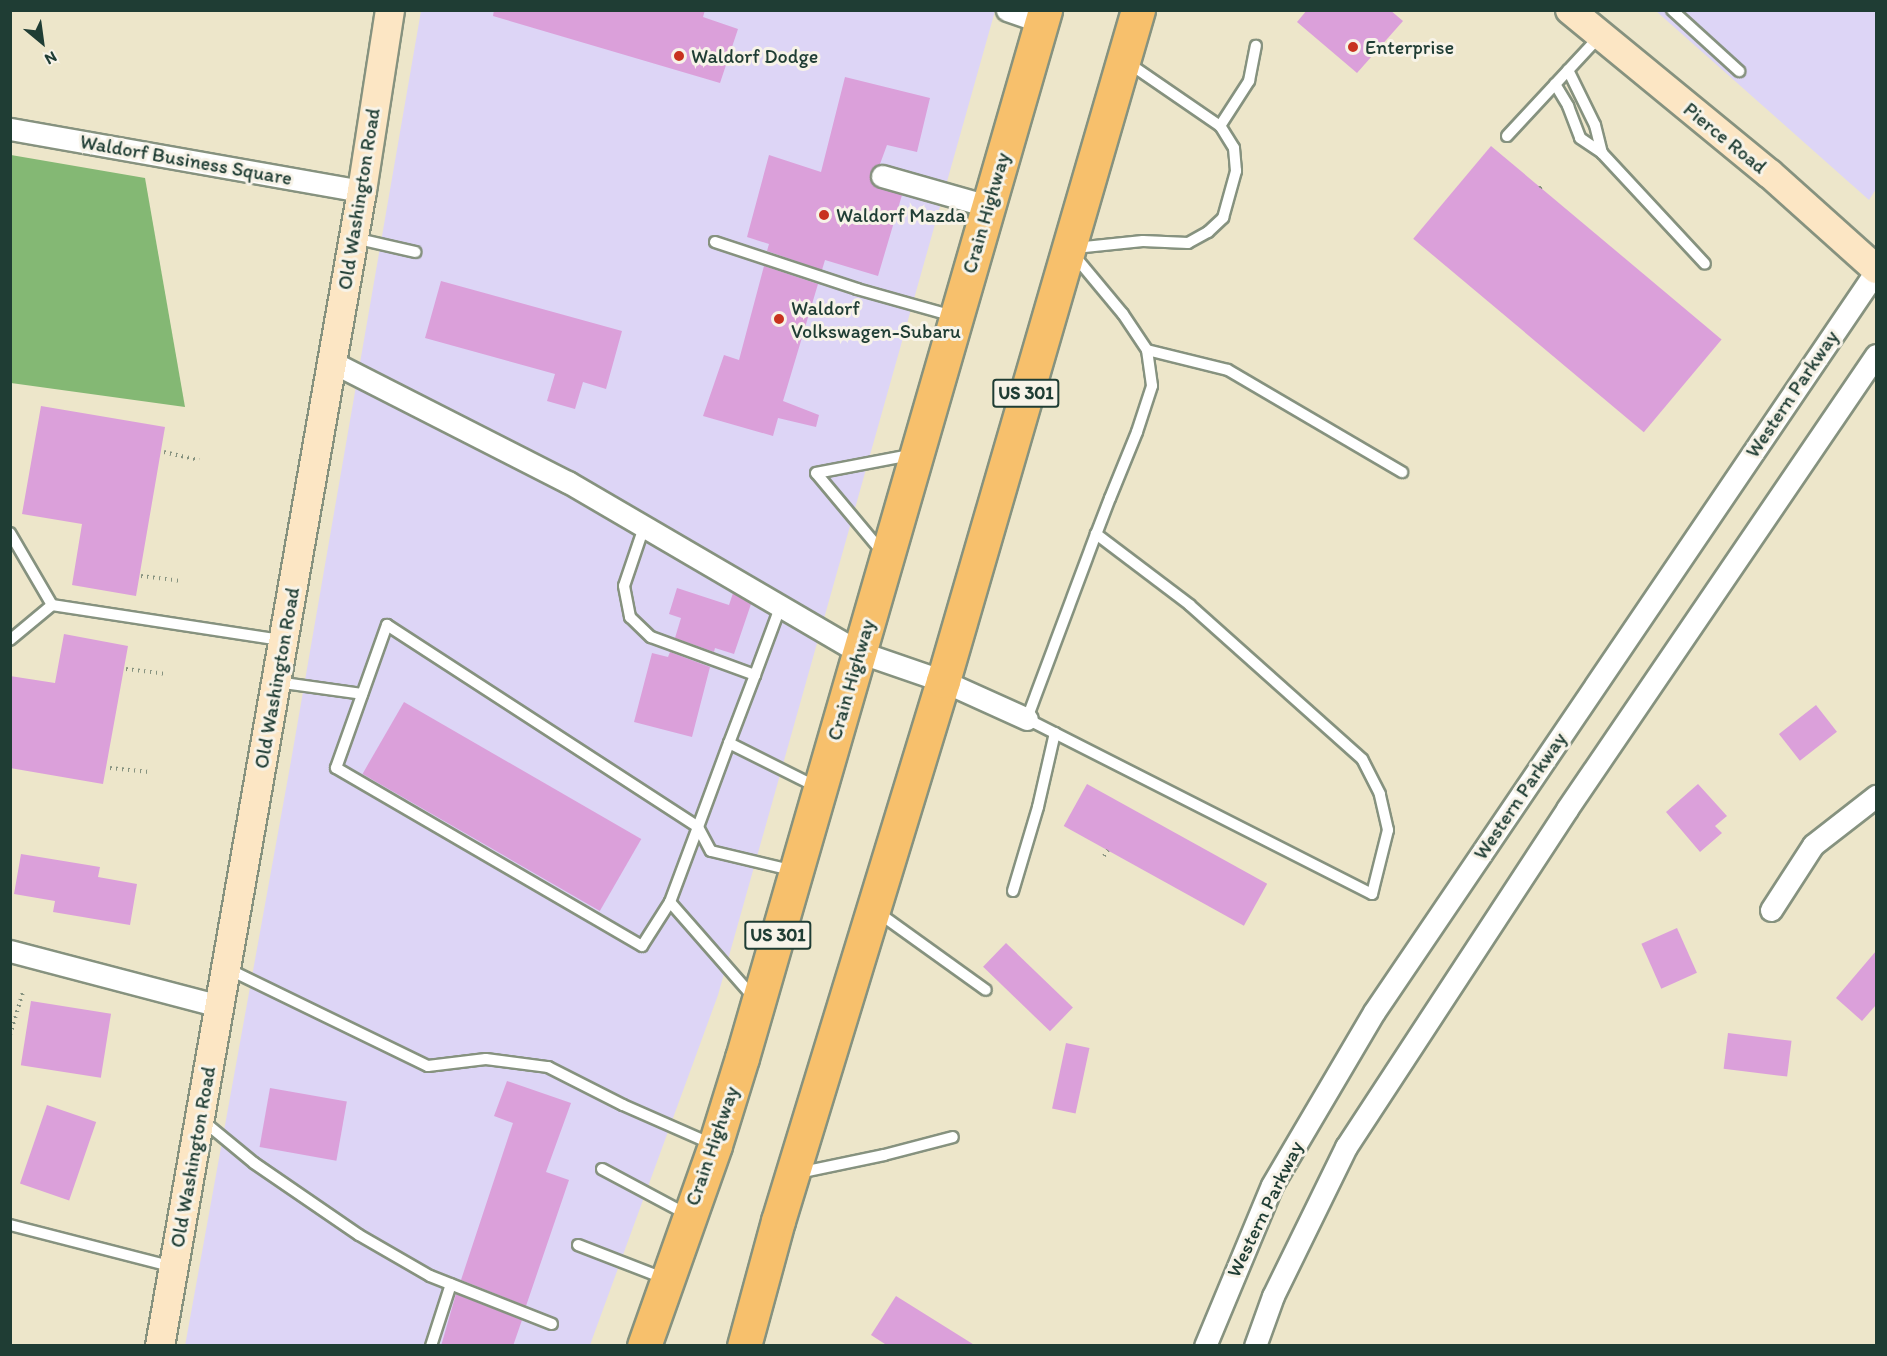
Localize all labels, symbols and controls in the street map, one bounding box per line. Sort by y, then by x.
north arrow [12,12,72,72]
place label: Enterprise [1365,35,1454,59]
marker: Enterprise [1346,40,1360,54]
place label: Waldorf Dodge [691,44,819,68]
text: N [42,47,60,69]
marker: Waldorf Dodge [672,49,686,63]
street label: Pierce Road [1678,97,1772,179]
street label: Old Washington Road [333,106,385,292]
street label: Waldorf Business Square [79,130,293,190]
street label: Crain Highway [957,150,1015,276]
place label: Waldorf Mazda [836,203,965,227]
marker: Waldorf Mazda [817,208,831,222]
place label: Waldorf Volkswagen-Subaru [791,296,961,343]
marker: Waldorf Volkswagen-Subaru [772,312,786,326]
street label: Western Parkway [1741,326,1843,462]
road number: US 301 [992,378,1060,408]
street label: Old Washington Road [249,585,305,771]
street label: Crain Highway [822,617,880,743]
street label: Western Parkway [1469,728,1571,864]
road number: US 301 [744,920,812,950]
street label: Old Washington Road [165,1064,221,1250]
street label: Crain Highway [681,1084,743,1208]
street label: Western Parkway [1222,1137,1308,1281]

